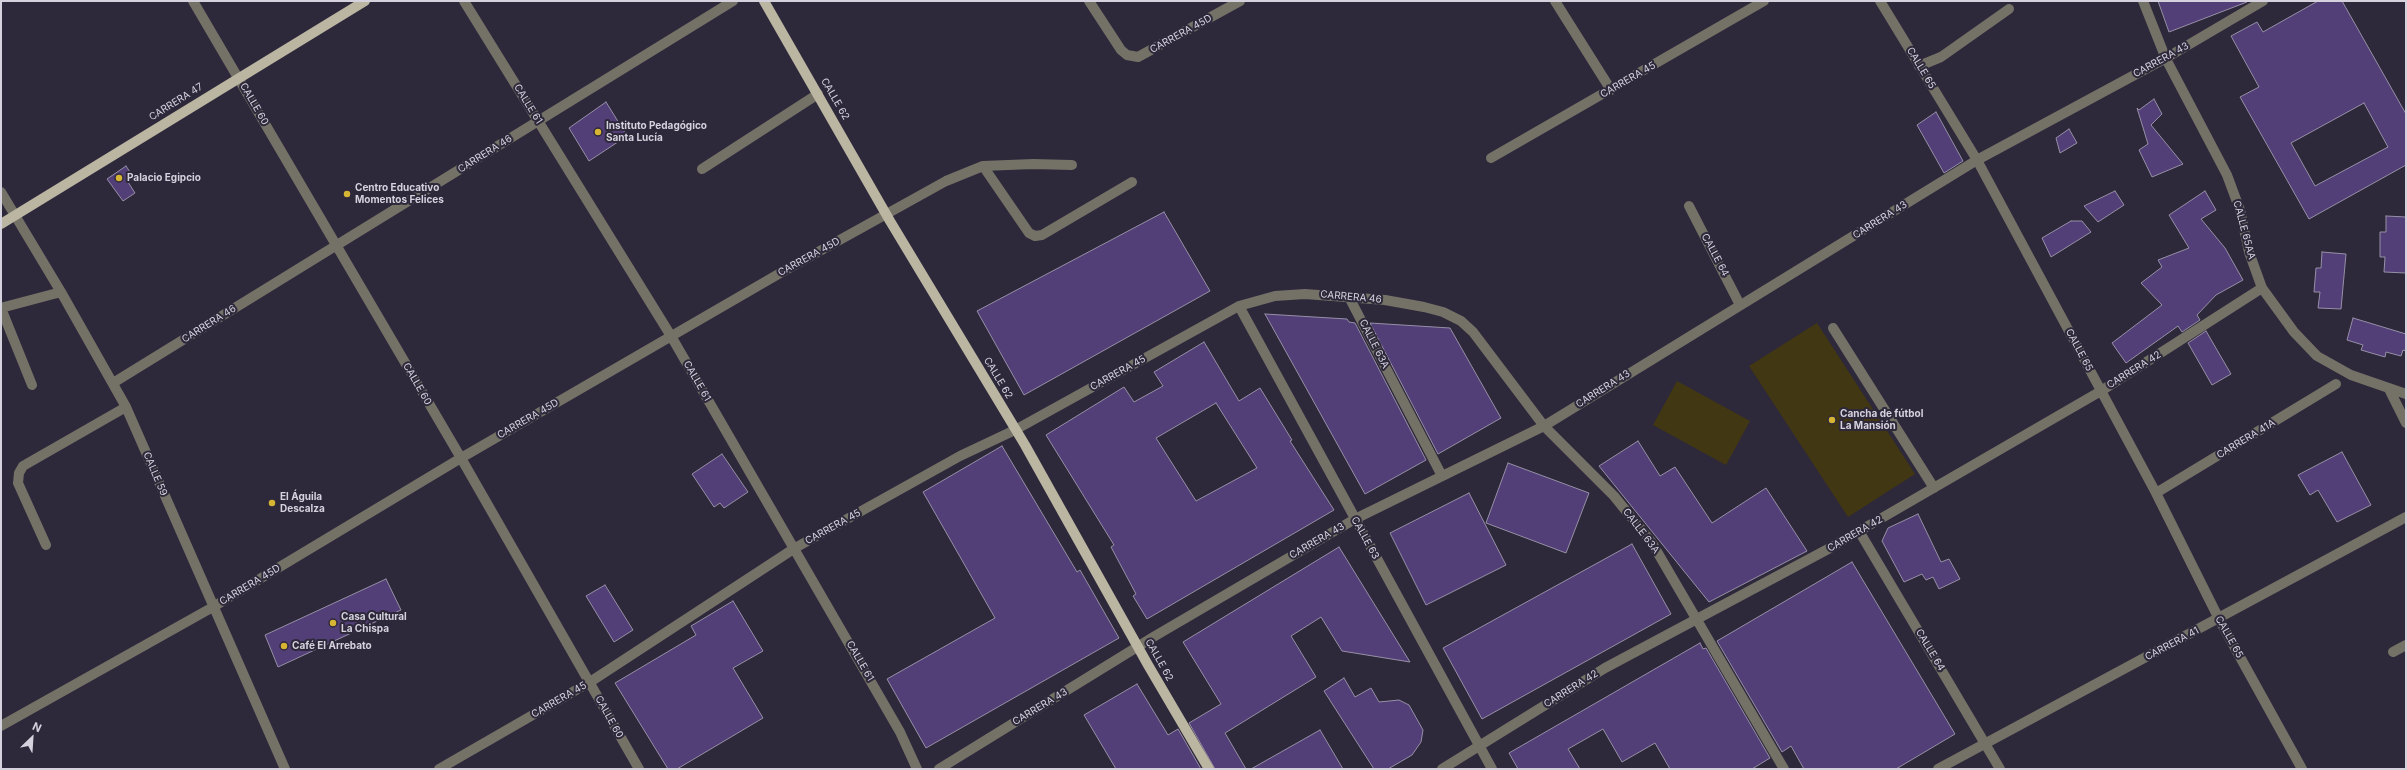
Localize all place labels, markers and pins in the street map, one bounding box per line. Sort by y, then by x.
place label: Instituto Pedagógico Santa Lucía [606,120,707,144]
marker: Instituto Pedagógico Santa Lucía [593,127,603,137]
place label: Palacio Egipcio [127,172,201,184]
marker: Palacio Egipcio [114,173,124,183]
place label: Centro Educativo Momentos Felices [355,182,444,206]
marker: Centro Educativo Momentos Felices [342,189,352,199]
place label: Cancha de fútbol La Mansión [1840,408,1923,432]
marker: Cancha de fútbol La Mansión [1827,415,1837,425]
place label: El Águila Descalza [280,491,325,514]
marker: El Águila Descalza [267,498,277,508]
place label: Casa Cultural La Chispa [341,611,407,634]
marker: Casa Cultural La Chispa [328,618,338,628]
place label: Café El Arrebato [292,640,372,652]
marker: Café El Arrebato [279,641,289,651]

